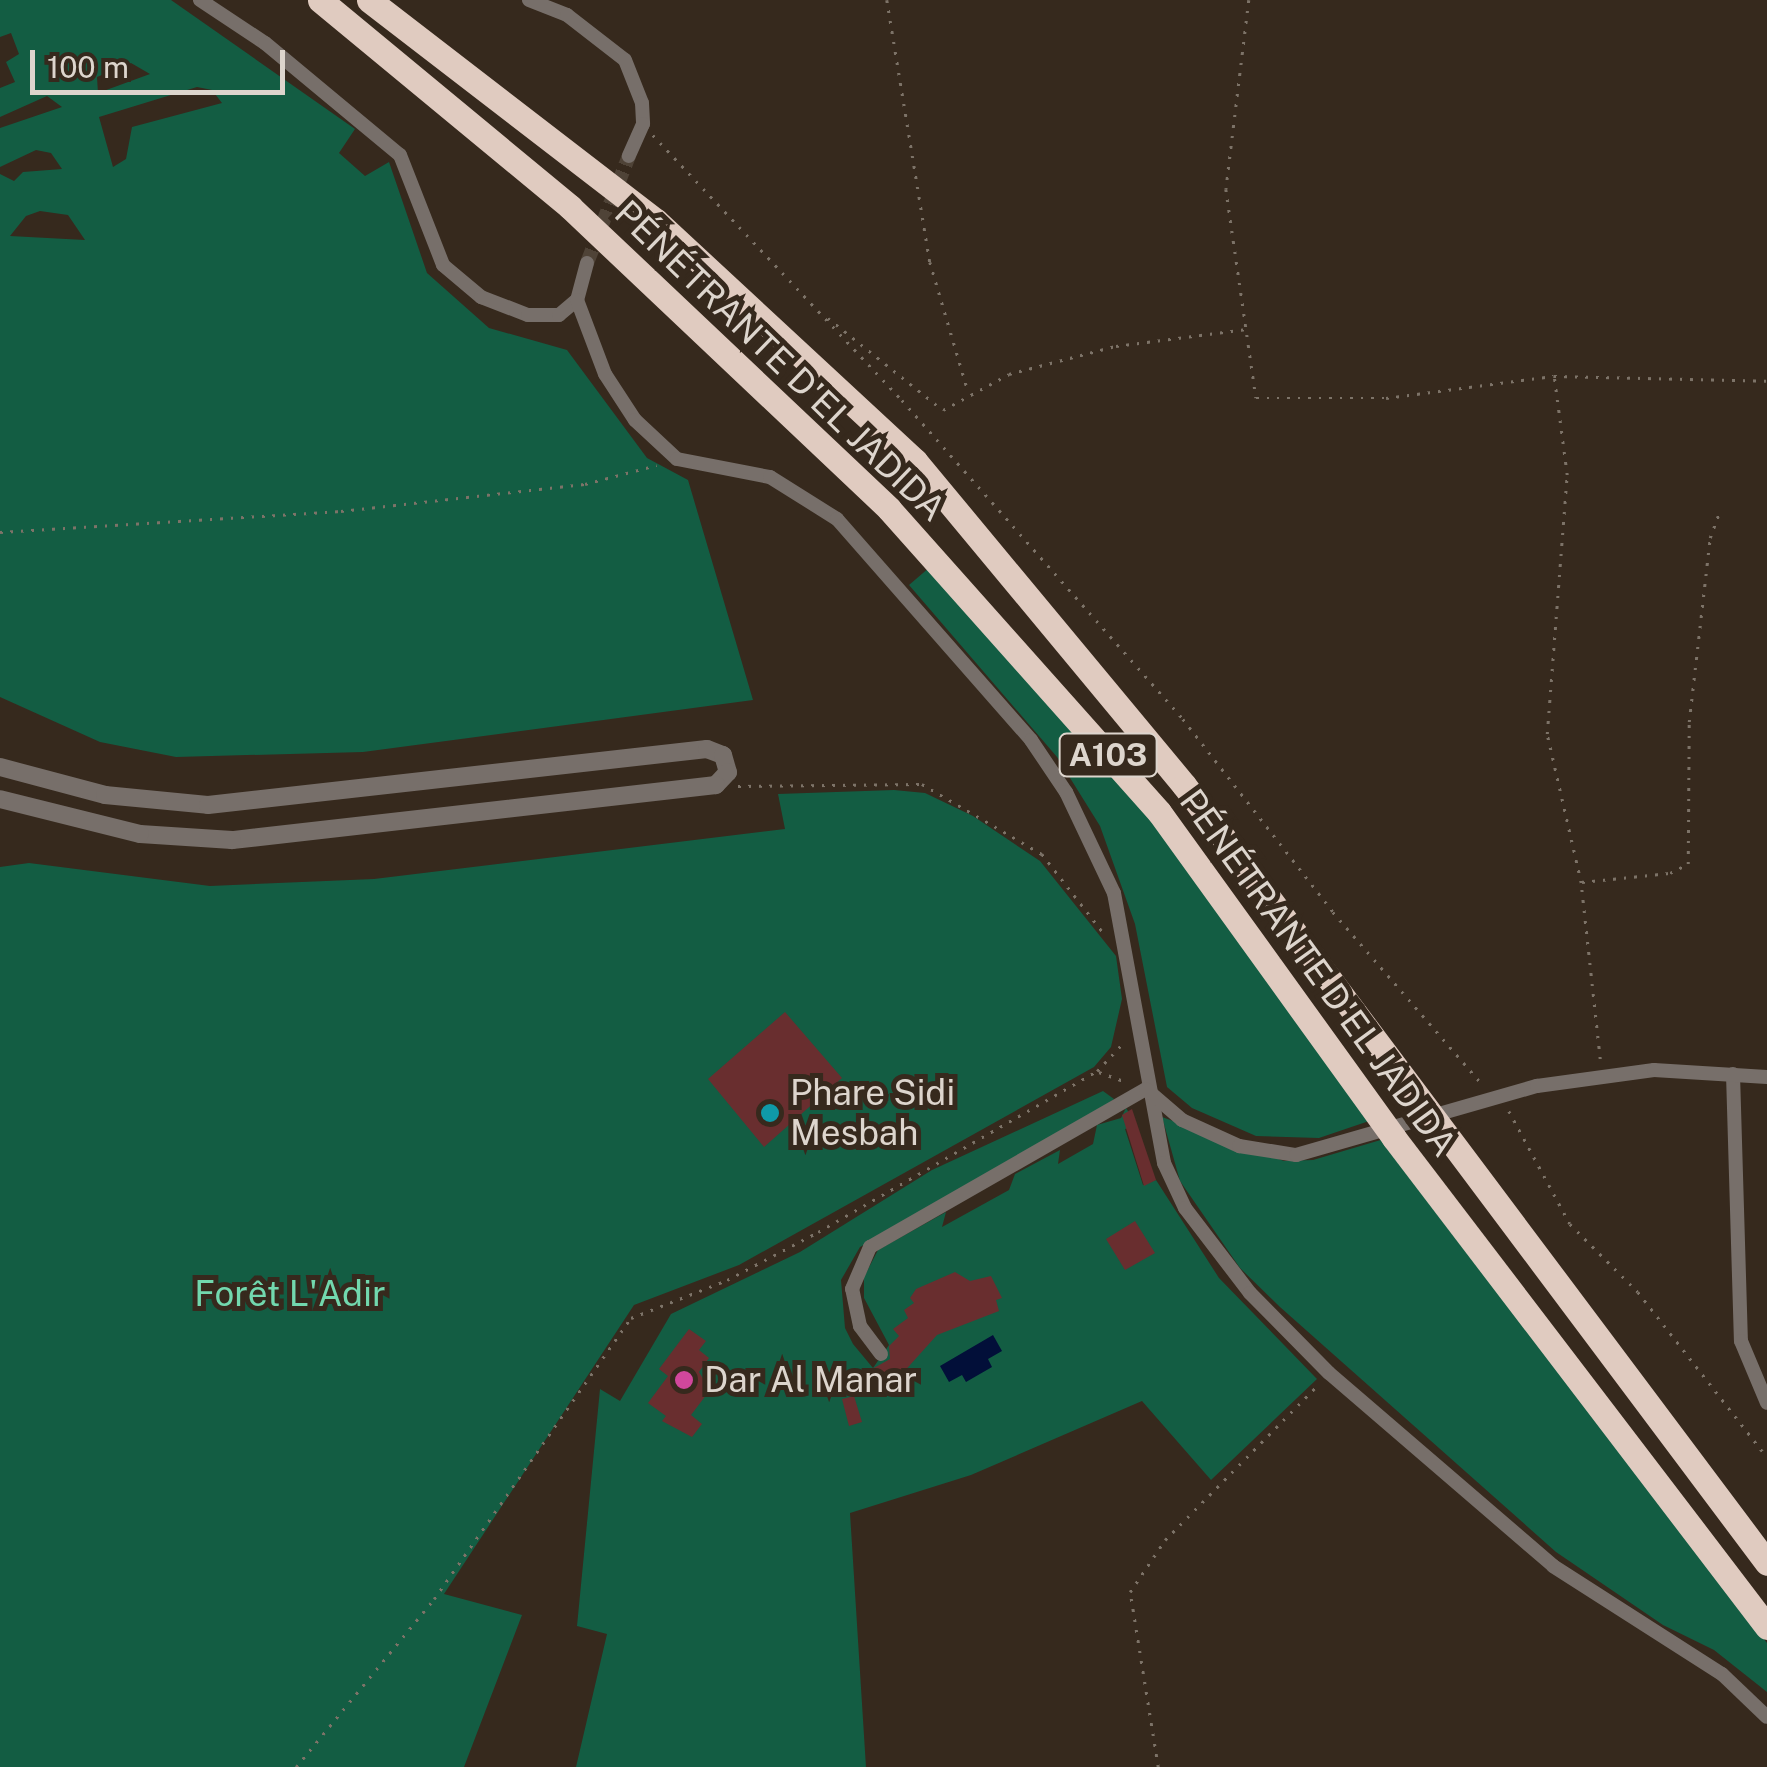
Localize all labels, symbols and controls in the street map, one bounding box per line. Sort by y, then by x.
scale bar [35,30,290,92]
text: 100 m [47,49,129,85]
street label: PÉNÉTRANTE D'EL JADIDA [606,192,954,530]
road number: A103 [1058,728,1158,782]
street label: PÉNÉTRANTE D'EL JADIDA [1171,782,1465,1164]
place label: Phare Sidi Mesbah [790,1072,955,1154]
marker: Phare Sidi Mesbah [759,1102,781,1124]
park label: Forêt L'Adir [194,1273,386,1315]
place label: Dar Al Manar [704,1359,917,1401]
marker: Dar Al Manar [673,1369,695,1391]

